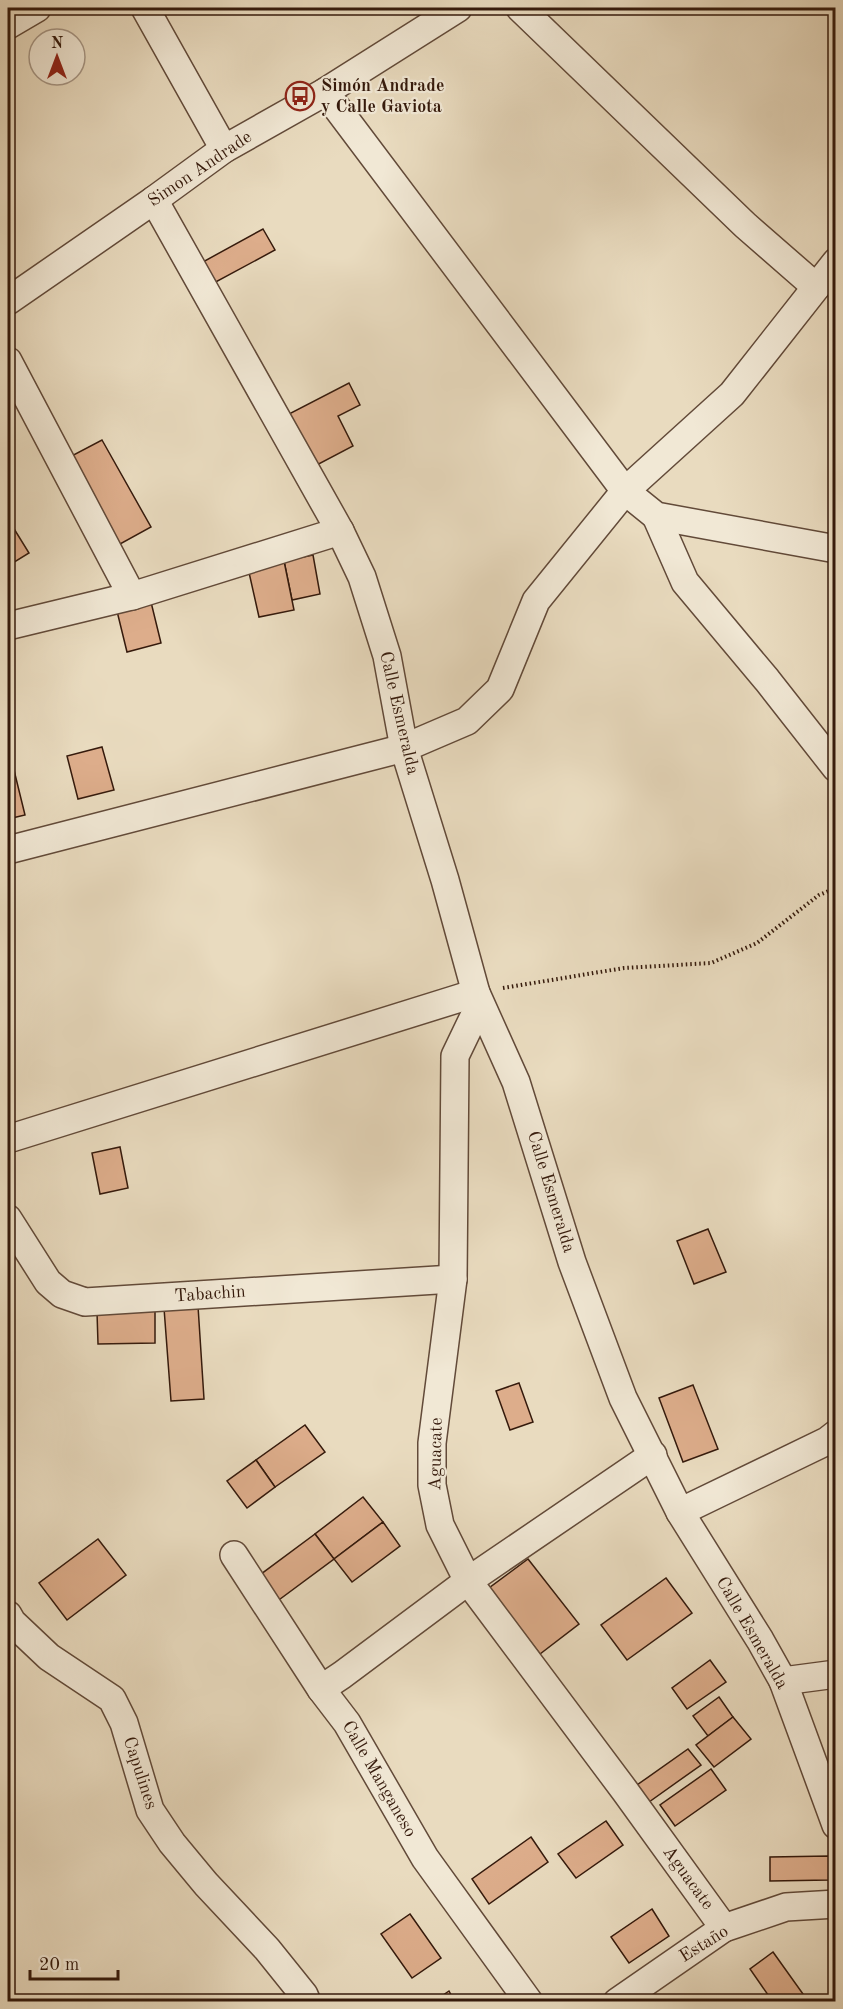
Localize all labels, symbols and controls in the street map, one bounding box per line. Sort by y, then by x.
north arrow [27,27,87,87]
text: N [51,36,64,52]
place label: Simón Andrade y Calle Gaviota [321,77,444,116]
bus stop icon: Simón Andrade y Calle Gaviota [284,80,316,112]
street label: Simon Andrade [145,128,255,210]
street label: Calle Esmeralda [376,649,422,777]
street label: Calle Esmeralda [524,1129,578,1255]
street label: Tabachin [174,1283,246,1305]
street label: Aguacate [426,1417,446,1491]
street label: Calle Esmeralda [713,1574,791,1692]
street label: Calle Manganeso [338,1718,420,1840]
street label: Capulines [120,1734,160,1812]
street label: Aguacate [659,1843,717,1913]
street label: Estaño [676,1922,732,1966]
scale bar [30,1943,118,1981]
text: 20 m [39,1956,79,1974]

